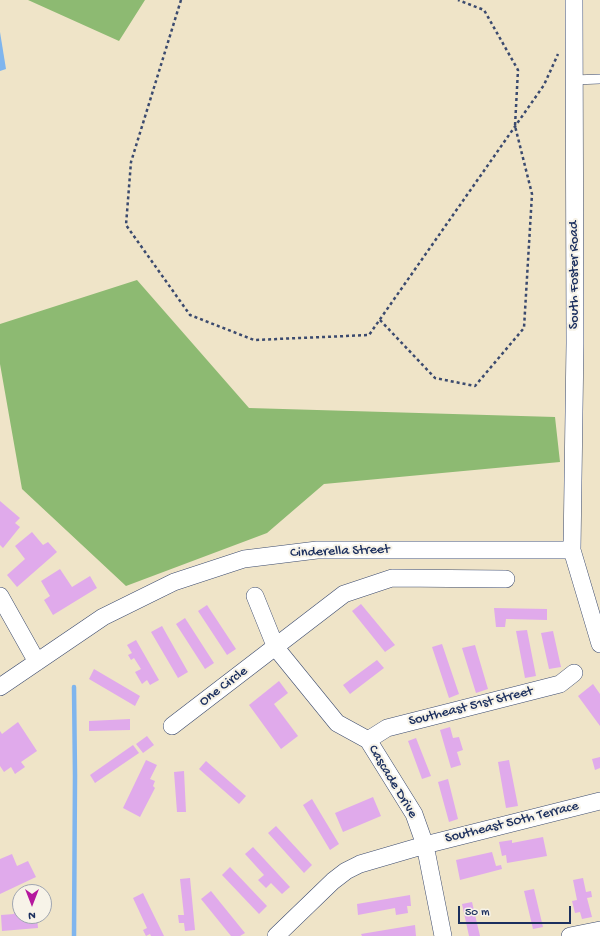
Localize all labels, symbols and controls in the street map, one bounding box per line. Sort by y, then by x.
street label: South Foster Road [567,221,583,329]
street label: Cinderella Street [290,542,390,562]
street label: One Circle [196,663,252,711]
street label: Southeast 51st Street [407,683,535,731]
street label: Cascade Drive [364,742,420,822]
street label: Southeast 50th Terrace [444,798,580,848]
north arrow [12,884,52,924]
scale bar [460,898,573,924]
text: 50 m [465,906,490,920]
text: N [28,909,36,921]

